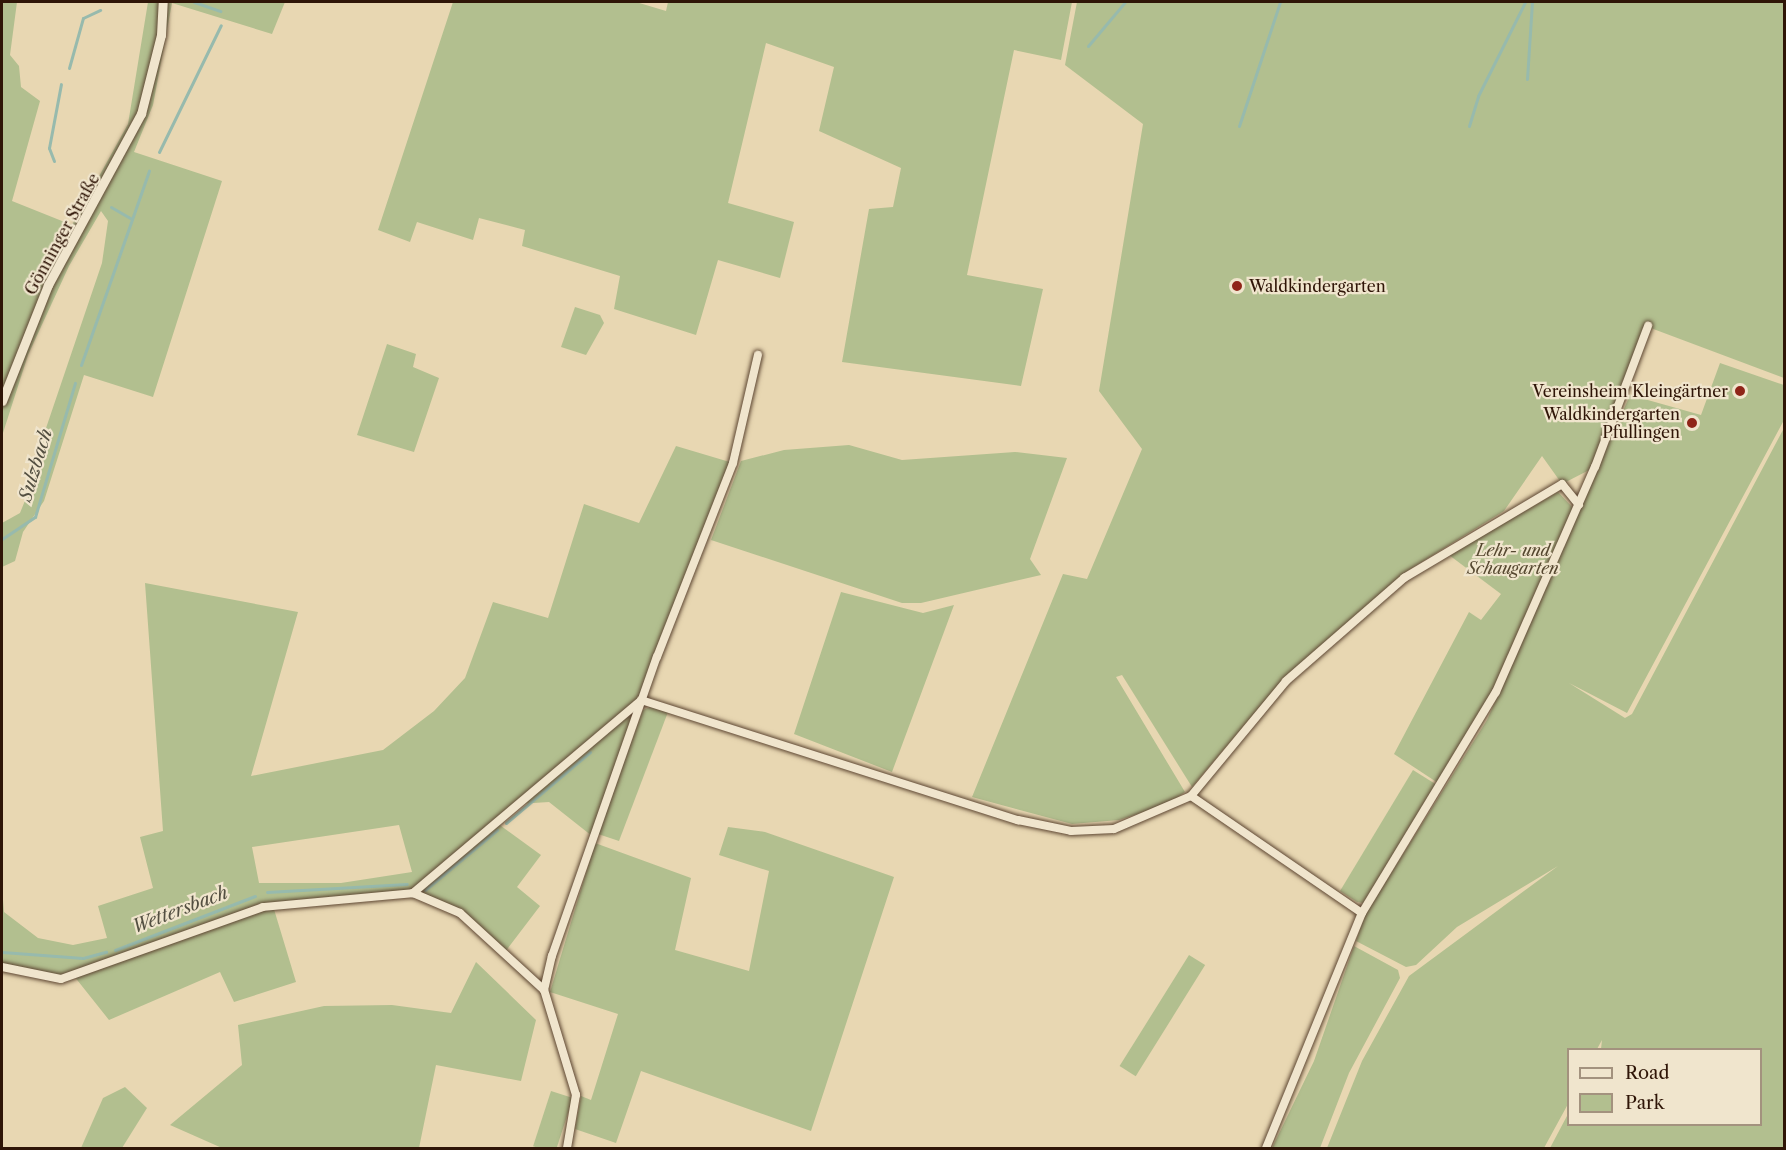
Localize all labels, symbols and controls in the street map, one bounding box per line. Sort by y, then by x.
street label: Gönninger Straße [21,170,103,298]
place label: Waldkindergarten [1249,276,1386,296]
marker: Waldkindergarten [1230,279,1244,293]
place label: Vereinsheim Kleingärtner [1533,381,1728,401]
marker: Vereinsheim Kleingärtner [1733,384,1747,398]
place label: Waldkindergarten Pfullingen [1543,404,1680,442]
marker: Waldkindergarten Pfullingen [1685,416,1699,430]
water label: Sulzbach [15,426,57,504]
park label: Lehr- und Schaugarten [1467,540,1559,578]
water label: Wettersbach [129,882,231,938]
legend [1567,1048,1762,1126]
text: Road [1625,1062,1670,1084]
text: Park [1625,1092,1664,1114]

